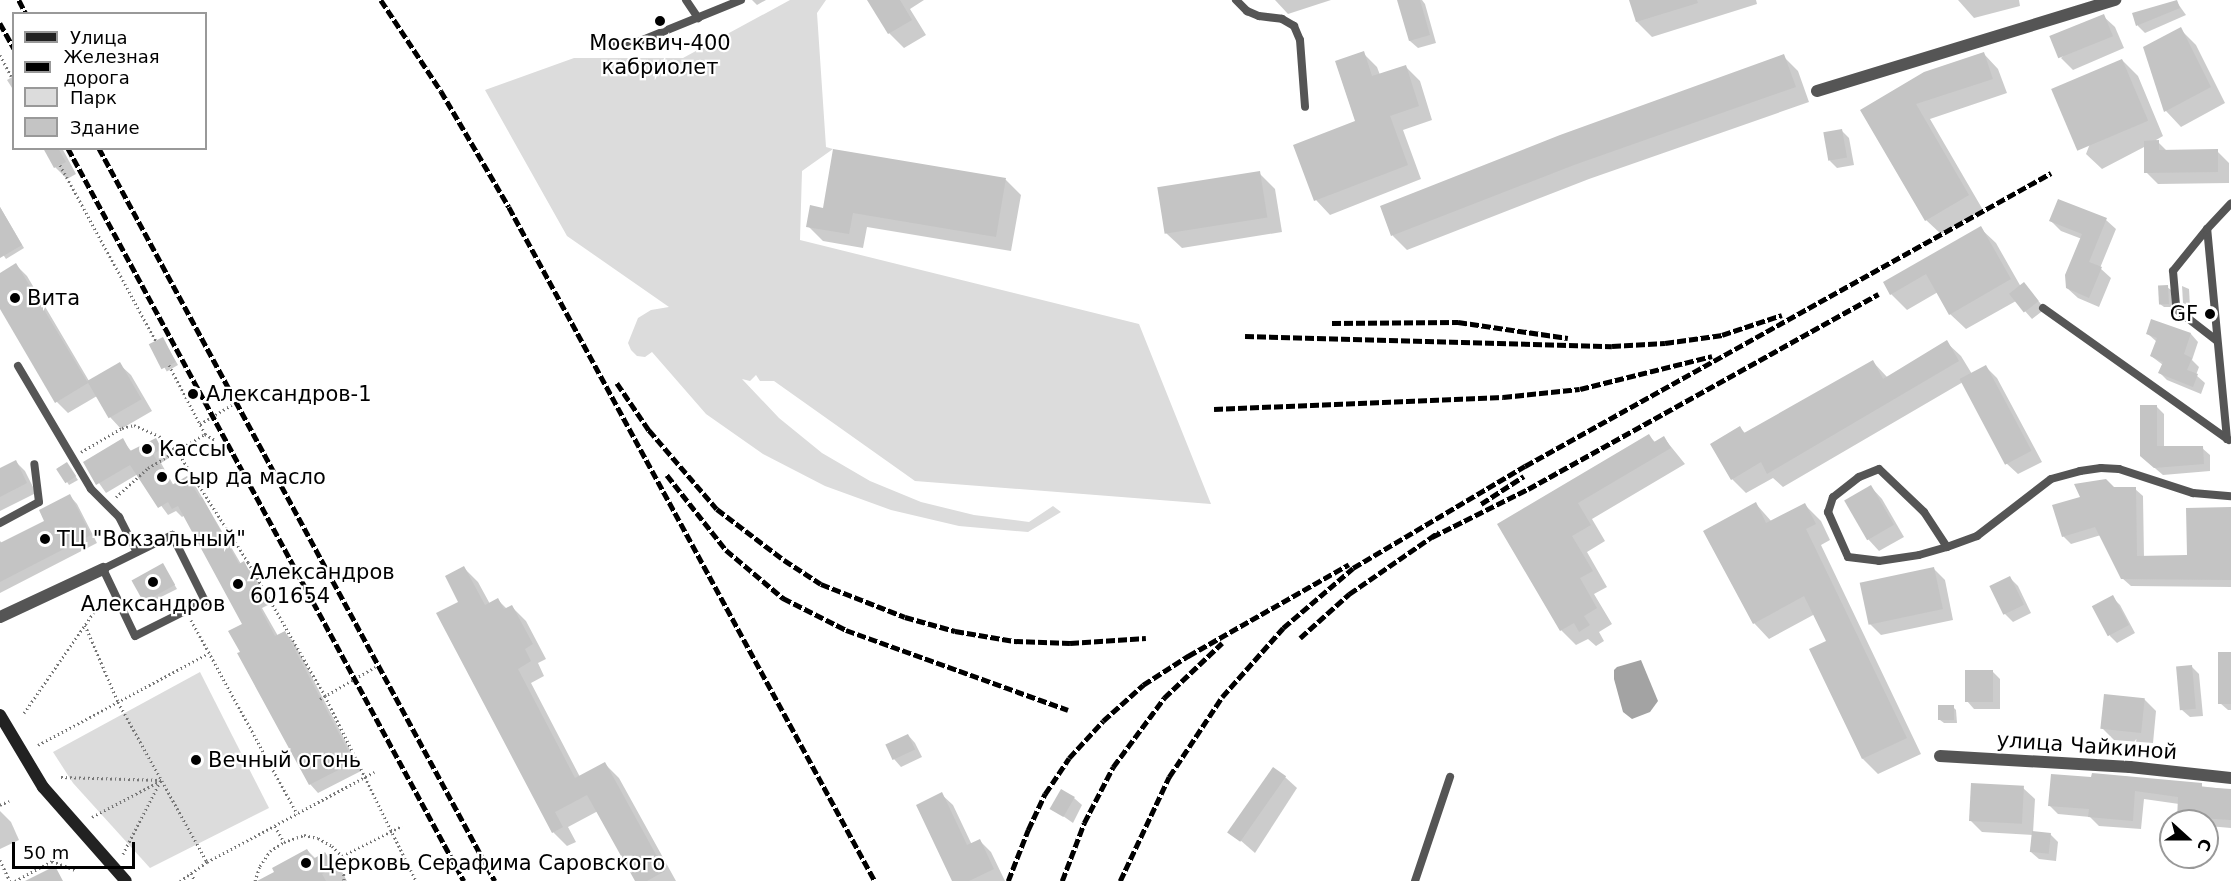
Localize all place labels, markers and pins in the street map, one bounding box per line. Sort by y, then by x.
marker: Москвич-400 кабриолет [653,14,667,28]
place label: Москвич-400 кабриолет [589,30,731,80]
place label: Вита [27,285,80,311]
marker: Вита [8,291,22,305]
place label: GF [2170,301,2198,327]
marker: GF [2203,307,2217,321]
place label: Александров-1 [206,381,372,407]
marker: Александров-1 [184,385,202,403]
place label: Кассы [159,436,226,462]
marker: Кассы [140,442,154,456]
place label: Сыр да масло [174,464,326,490]
marker: Сыр да масло [155,470,169,484]
place label: ТЦ "Вокзальный" [57,526,246,552]
marker: ТЦ "Вокзальный" [38,532,52,546]
place label: Александров 601654 [250,559,395,609]
marker: Александров [146,575,160,589]
marker: Александров 601654 [231,577,245,591]
place label: Александров [81,591,225,617]
place label: Вечный огонь [208,747,361,773]
marker: Вечный огонь [189,753,203,767]
place label: Церковь Серафима Саровского [318,850,665,876]
marker: Церковь Серафима Саровского [299,856,313,870]

